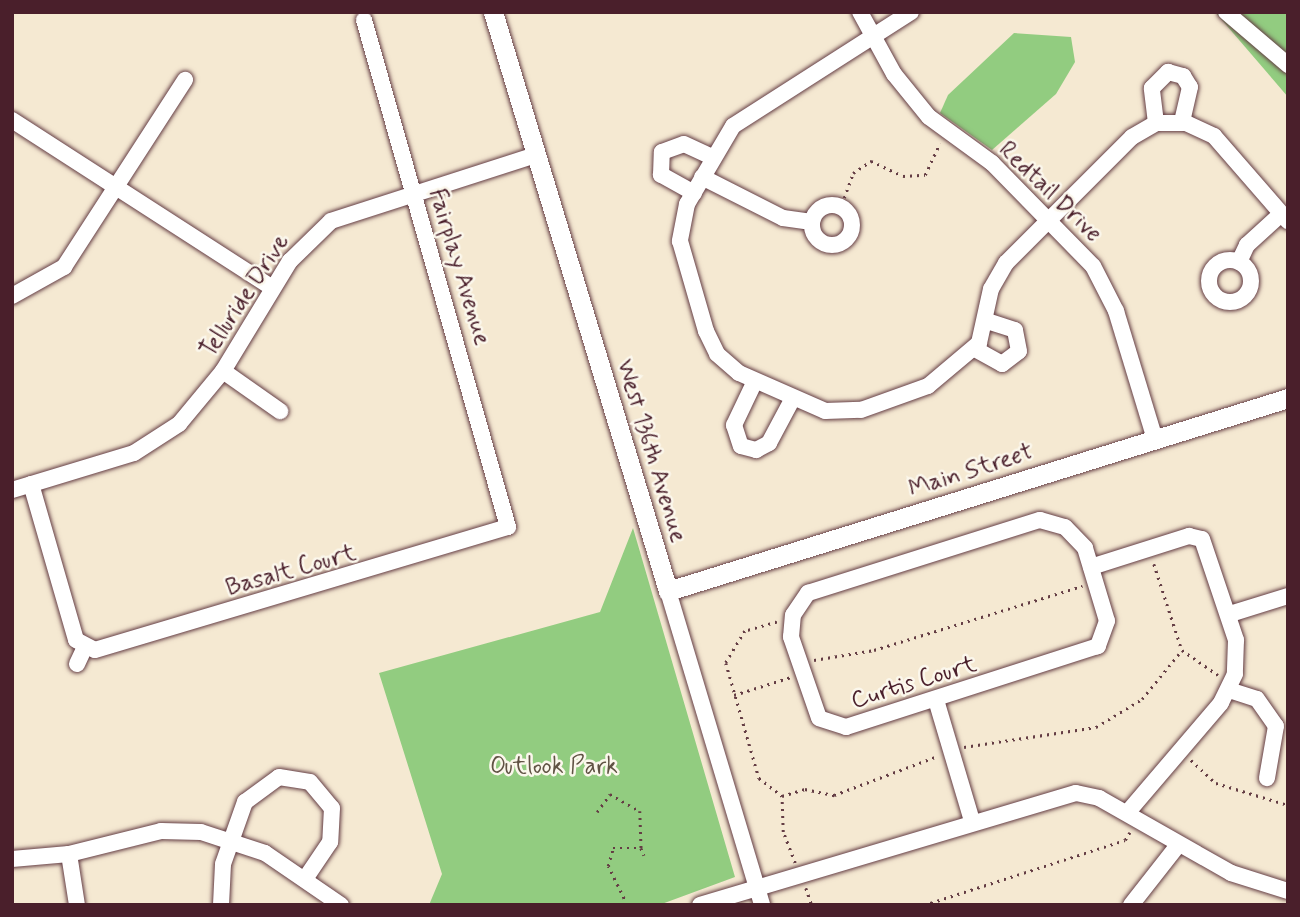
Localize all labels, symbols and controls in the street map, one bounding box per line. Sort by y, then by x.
street label: Redtail Drive [993,136,1107,248]
street label: Fairplay Avenue [421,185,497,349]
street label: Telluride Drive [195,230,295,362]
street label: West 136th Avenue [609,356,693,546]
street label: Main Street [906,438,1036,504]
street label: Basalt Court [223,539,359,603]
street label: Curtis Court [848,650,980,716]
park label: Outlook Park [490,753,618,781]

